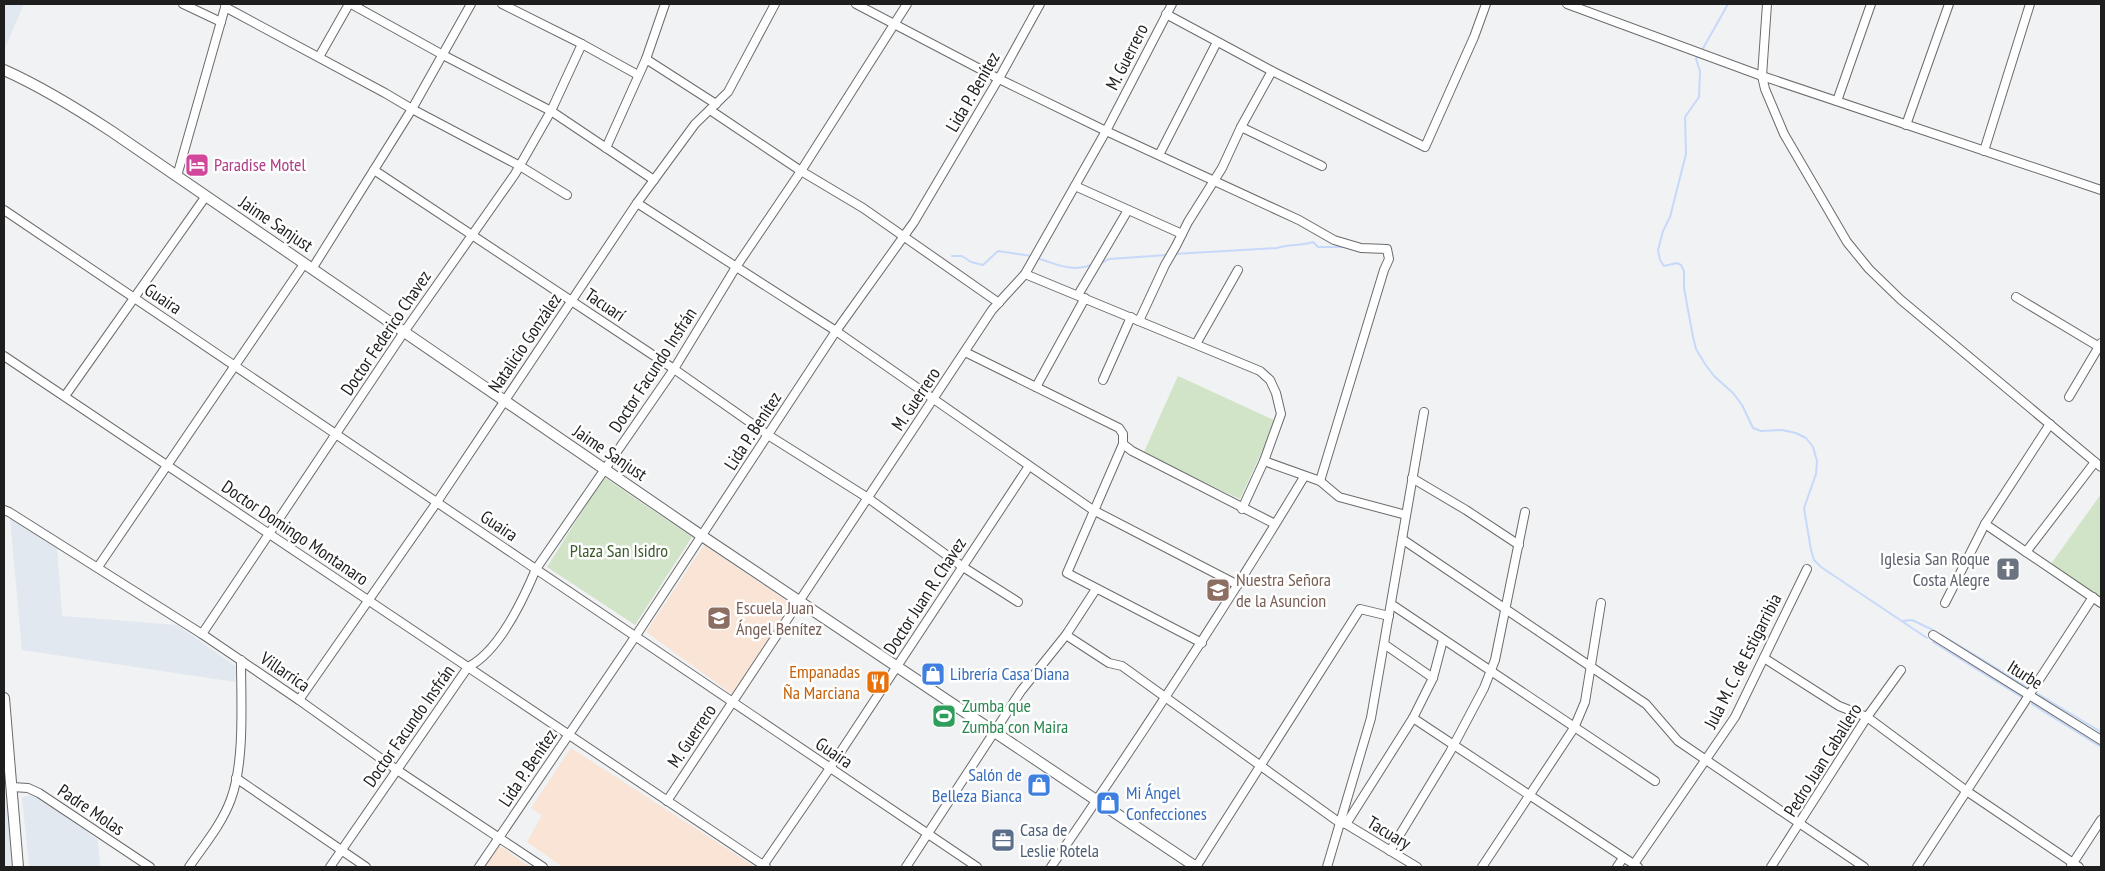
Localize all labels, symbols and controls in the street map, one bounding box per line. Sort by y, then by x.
street label: M. Guerrero [1100,20,1153,94]
street label: Lida P. Benítez [940,48,1005,136]
hotel icon: Paradise Motel [184,152,210,178]
place label: Paradise Motel [214,153,306,176]
street label: Jaime Sanjust [234,190,318,257]
street label: Doctor Federico Chavez [335,266,436,400]
street label: Guaira [140,278,186,319]
street label: Tacuarí [581,283,630,326]
street label: Natalicio González [483,289,566,397]
street label: Doctor Facundo Insfrán [604,303,701,436]
street label: M. Guerrero [886,363,945,435]
street label: Lida P. Benítez [719,387,786,474]
street label: Jaime Sanjust [568,419,652,486]
street label: Doctor Domingo Montanaro [217,475,373,590]
street label: Guaira [476,505,522,546]
street label: Doctor Juan R. Chavez [878,533,971,658]
park label: Plaza San Isidro [570,539,668,562]
place label: Iglesia San Roque Costa Alegre [1880,547,1990,591]
church icon: Iglesia San Roque Costa Alegre [1995,556,2021,582]
place label: Nuestra Señora de la Asuncion [1236,568,1331,612]
school or university icon: Nuestra Señora de la Asuncion [1205,577,1231,603]
street label: Jula M. C. de Estigarribia [1698,590,1786,733]
place label: Escuela Juan Ángel Benítez [736,596,822,640]
school or university icon: Escuela Juan Ángel Benítez [706,605,732,631]
street label: Villarrica [255,646,315,697]
street label: Iturbe [2003,655,2047,694]
street label: Doctor Facundo Insfrán [358,660,459,791]
place label: Empanadas Ña Marciana [783,660,860,704]
shop icon: Librería Casa Diana [920,661,946,687]
place label: Librería Casa Diana [950,662,1069,685]
restaurant icon: Empanadas Ña Marciana [865,669,891,695]
place label: Zumba que Zumba con Maira [962,694,1068,738]
street label: Pedro Juan Caballero [1779,699,1867,821]
street label: M. Guerrero [662,700,721,772]
sports icon: Zumba que Zumba con Maira [931,703,957,729]
street label: Lida P. Benítez [493,725,562,811]
street label: Guaira [811,732,857,773]
place label: Salón de Belleza Bianca [932,763,1022,807]
shop icon: Salón de Belleza Bianca [1026,772,1052,798]
street label: Padre Molas [54,779,129,840]
place label: Mi Ángel Confecciones [1126,781,1207,825]
shop icon: Mi Ángel Confecciones [1095,790,1121,816]
street label: Tacuary [1363,811,1415,855]
place label: Casa de Leslie Rotela [1020,818,1099,862]
office icon: Casa de Leslie Rotela [990,827,1016,853]

